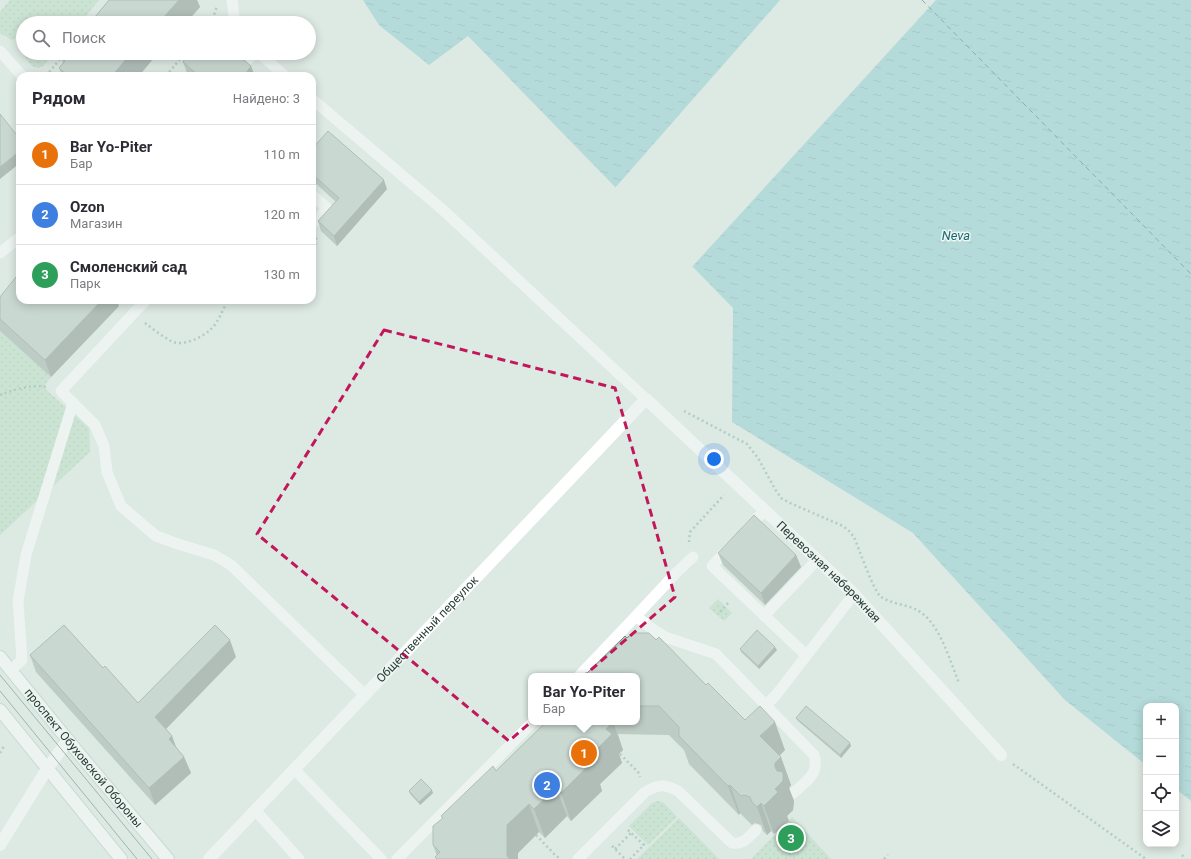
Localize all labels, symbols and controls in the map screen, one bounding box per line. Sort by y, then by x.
search box [16,16,316,60]
icon: search [30,27,52,49]
text: Поиск [62,29,106,47]
text: Рядом [32,88,86,108]
text: Найдено: 3 [233,91,300,106]
text: Bar Yo-Piter [70,138,152,156]
text: 1 [41,147,49,162]
text: 110 m [263,147,300,162]
text: Бар [70,156,93,171]
text: Ozon [70,198,105,216]
text: 2 [41,207,49,222]
text: 120 m [263,207,300,222]
text: Магазин [70,216,123,231]
water label: Neva [942,228,970,243]
text: Смоленский сад [70,258,187,276]
text: 3 [41,267,49,282]
text: 130 m [263,267,300,282]
text: Парк [70,276,101,291]
your location [704,449,724,469]
street label: Перевозная набережная [774,518,884,626]
street label: Общественный переулок [373,573,482,685]
popup [528,673,640,725]
text: Bar Yo-Piter [543,683,625,701]
street label: проспект Обуховской Обороны [22,686,145,830]
text: Бар [543,701,565,716]
map controls [1143,703,1179,847]
button: + [1143,703,1179,739]
pin: 1 [571,738,597,768]
button: − [1143,739,1179,775]
pin: 2 [534,770,560,800]
button: locate [1143,775,1179,811]
button: layers [1143,811,1179,847]
pin: 3 [778,823,804,853]

